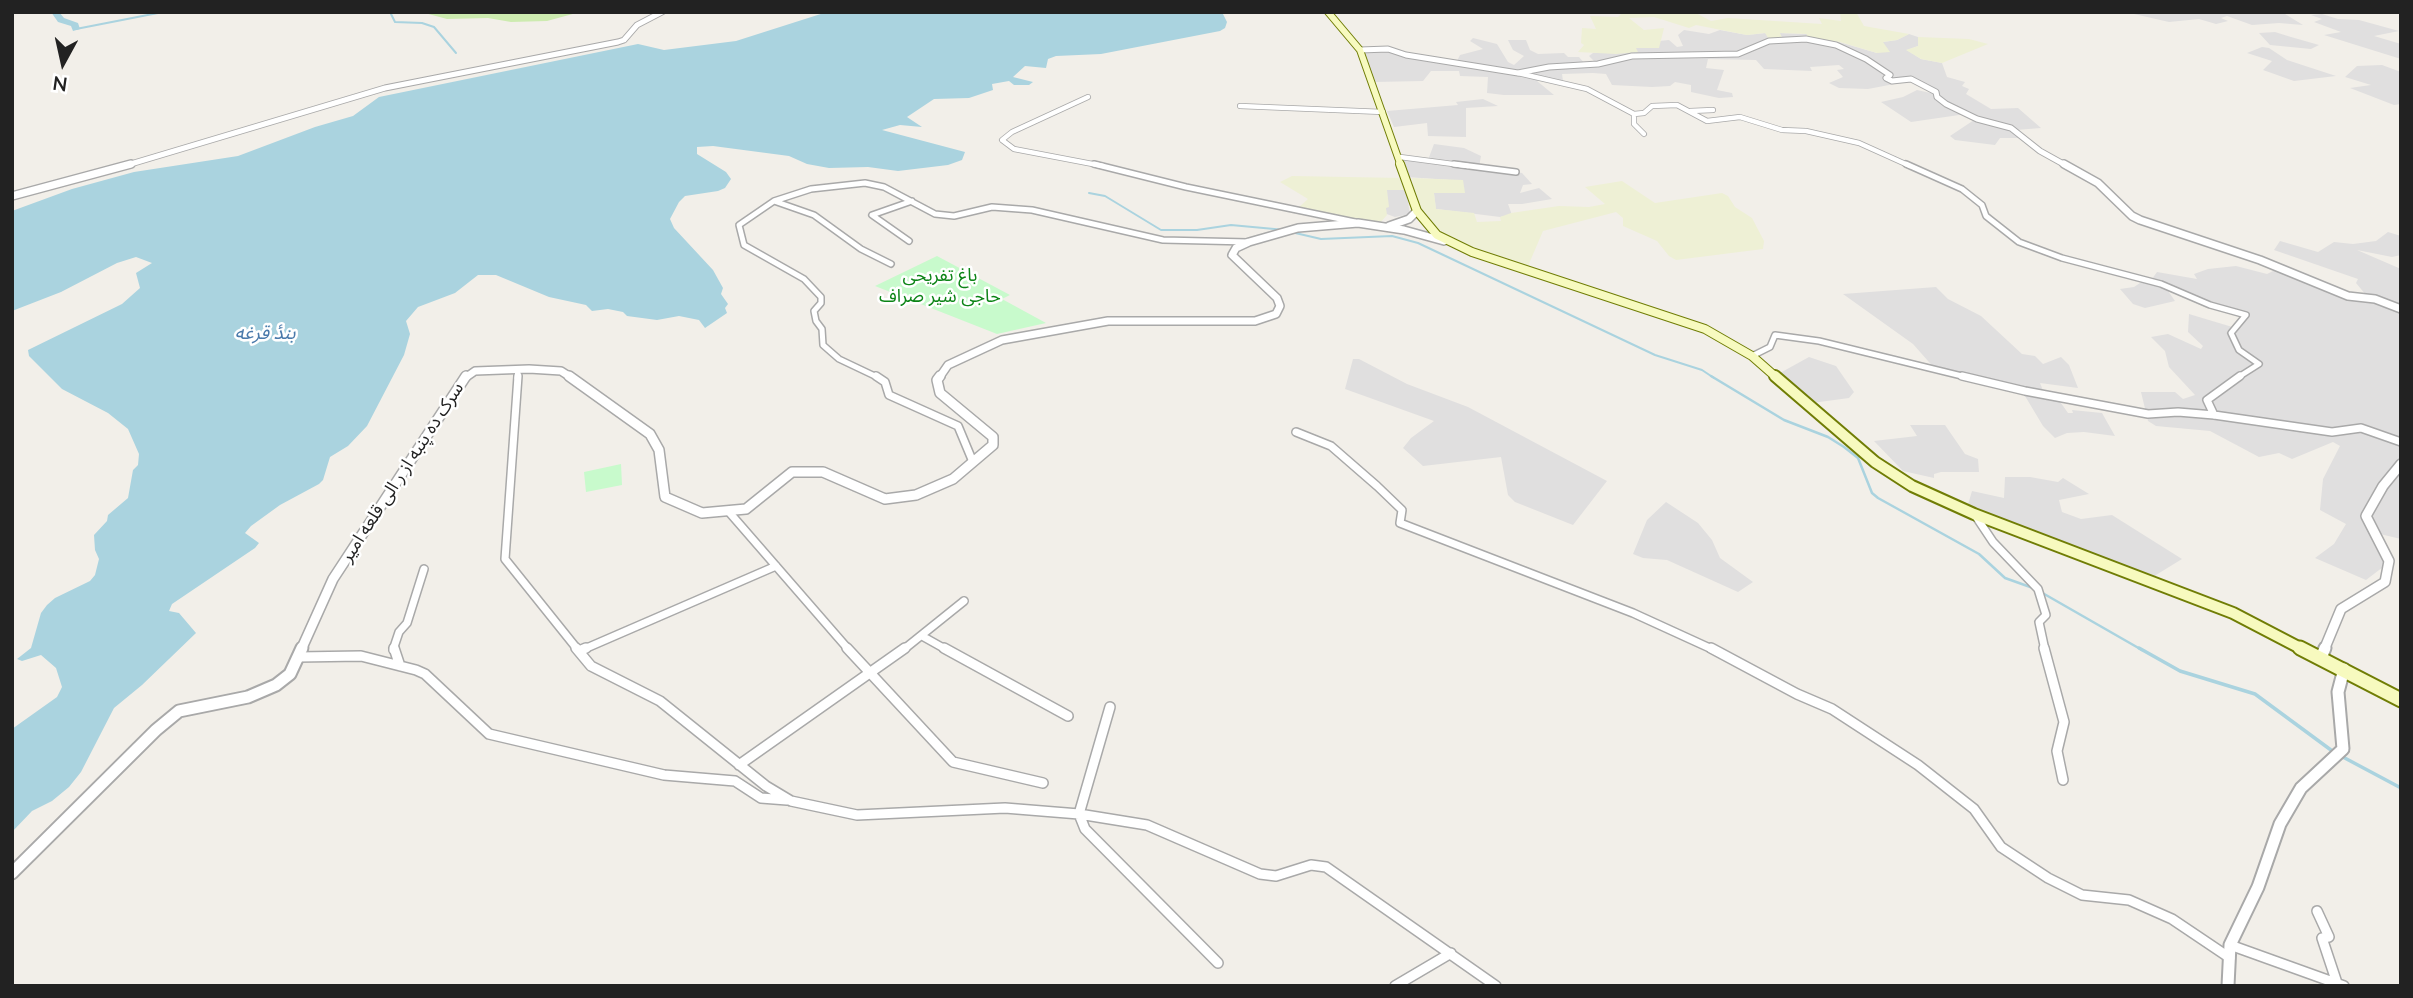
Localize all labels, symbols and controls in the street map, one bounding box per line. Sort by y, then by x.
north arrow [28,28,98,98]
text: N [51,72,69,97]
park label: باغ تفریحی حاجی شیر صراف [879,264,1001,306]
water label: بندٔ قرغه [235,322,295,344]
street label: سرک ده پنبه از ر الی قلعه امیر [336,378,468,566]

